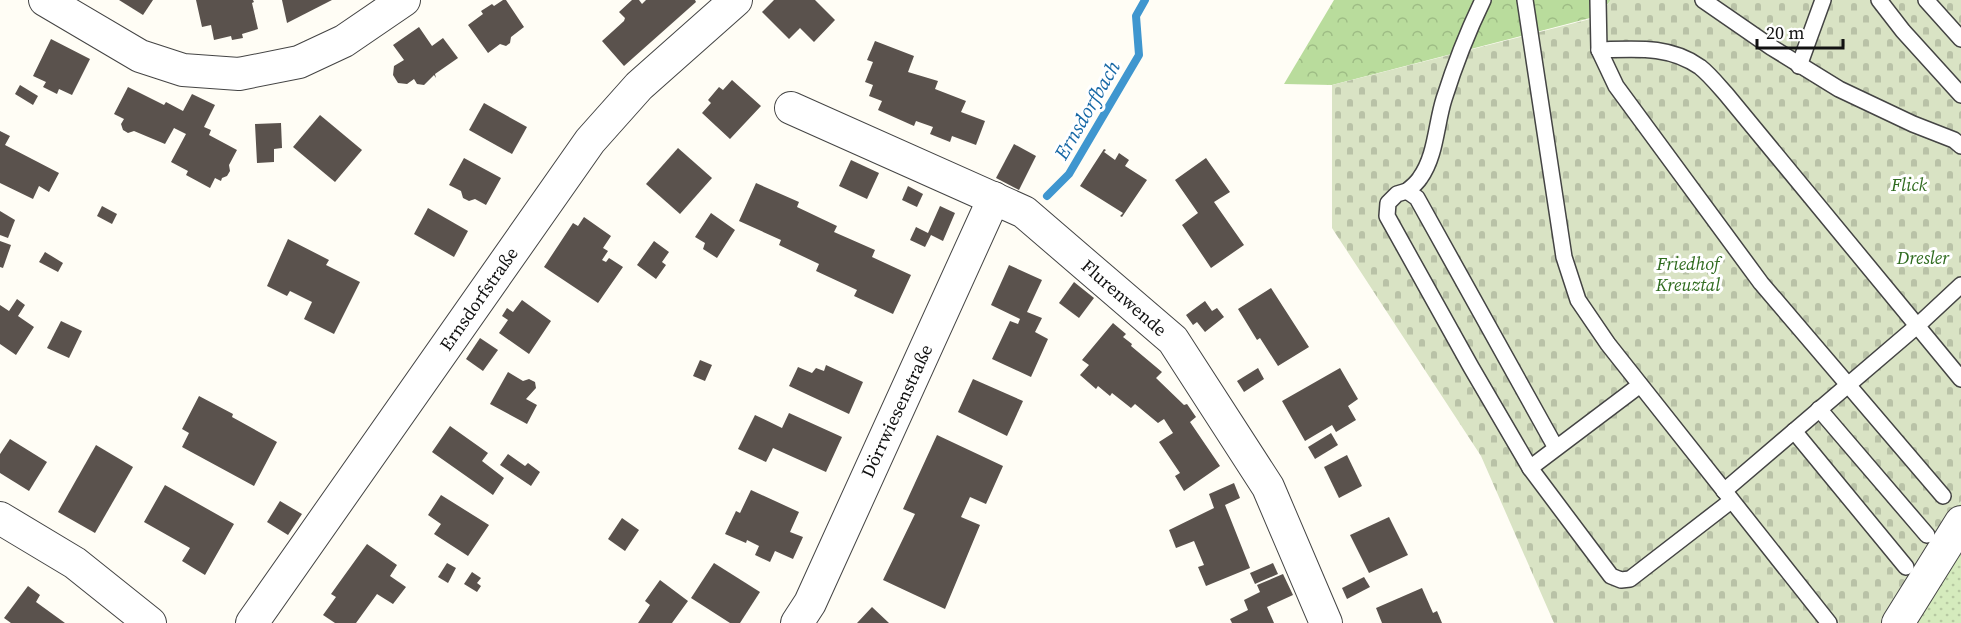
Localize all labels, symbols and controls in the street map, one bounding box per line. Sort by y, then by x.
scale bar [1757,12,1842,50]
text: 20 m [1766,20,1804,45]
water label: Ernsdorfbach [1047,55,1127,166]
park label: Flick [1890,172,1927,197]
street label: Ernsdorfstraße [434,242,524,356]
park label: Dresler [1896,245,1950,270]
park label: Friedhof Kreuztal [1655,251,1723,297]
street label: Flurenwende [1076,253,1173,342]
street label: Dörrwiesenstraße [855,340,938,481]

